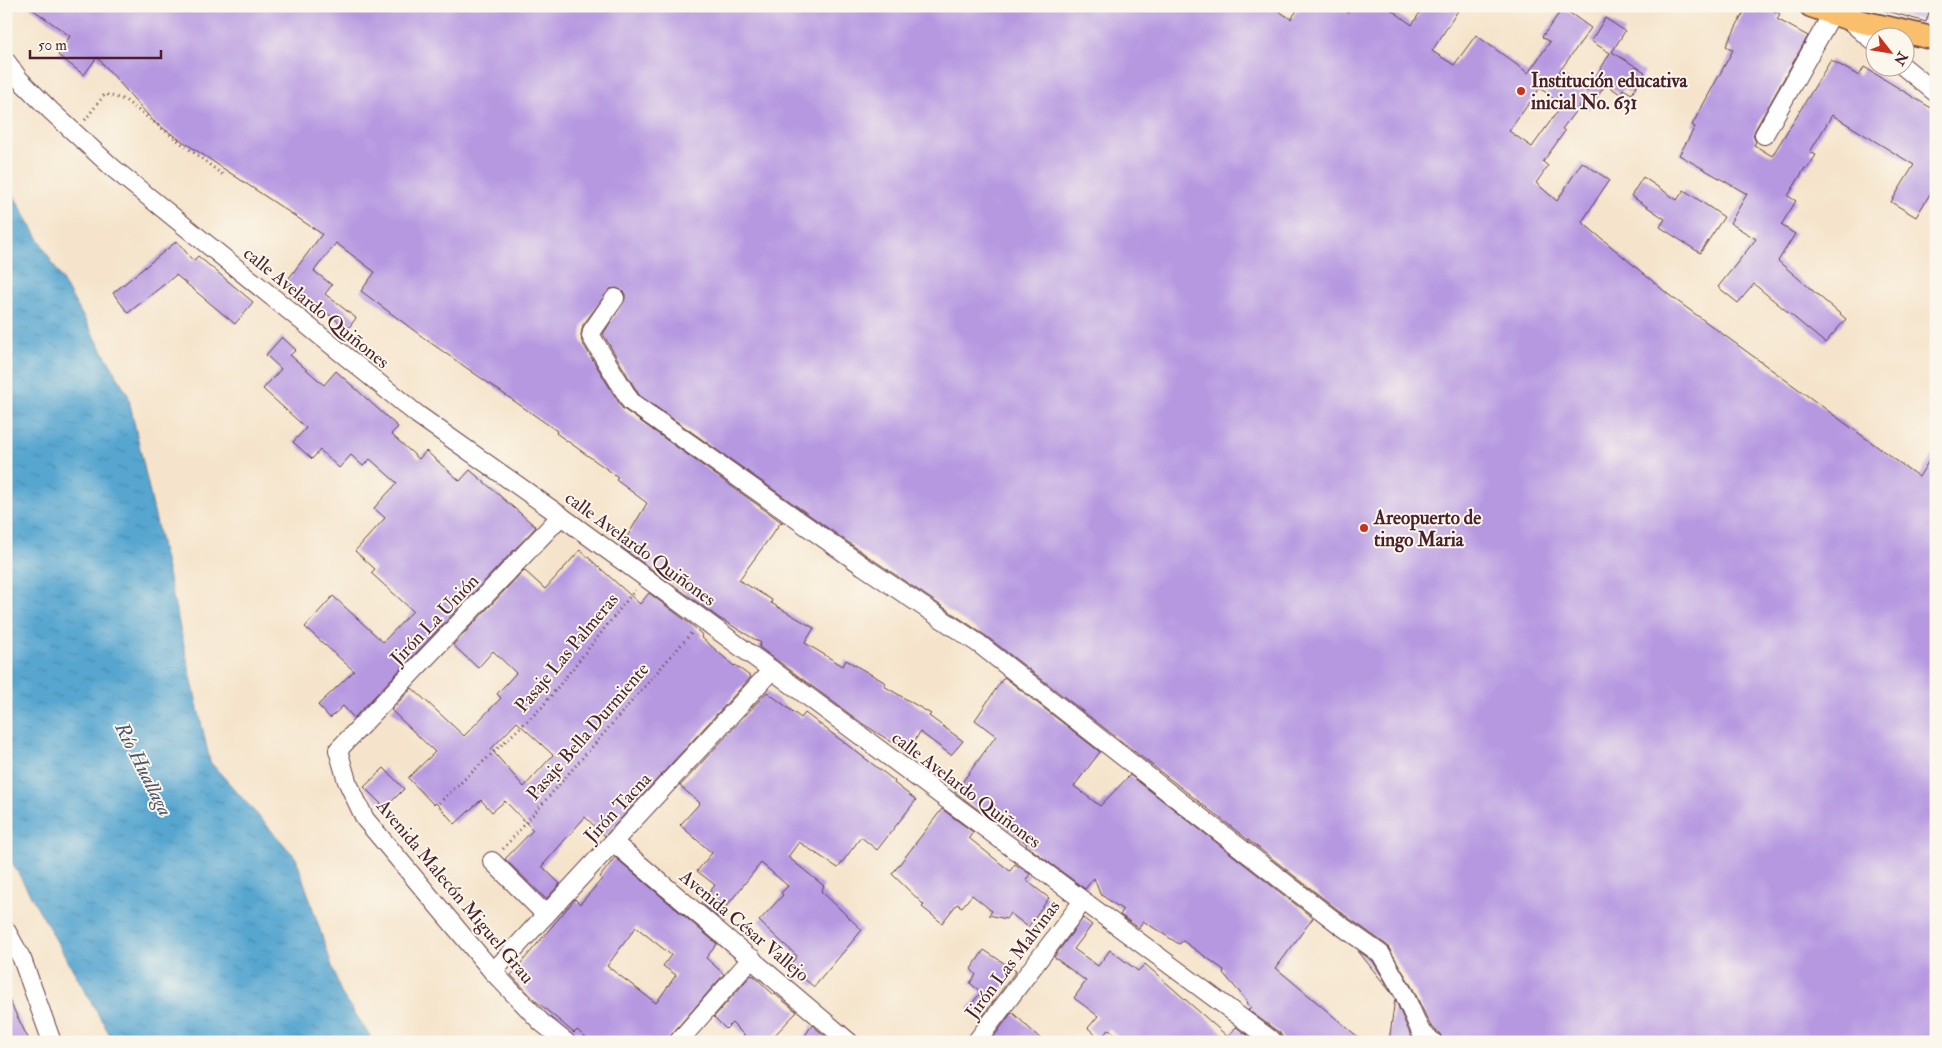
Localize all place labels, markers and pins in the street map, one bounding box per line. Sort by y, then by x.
place label: Institución educativa inicial No. 631 [1530,69,1688,115]
marker: Institución educativa inicial No. 631 [1515,85,1527,97]
place label: Areopuerto de tingo Maria [1373,506,1481,553]
marker: Areopuerto de tingo Maria [1358,522,1370,534]

